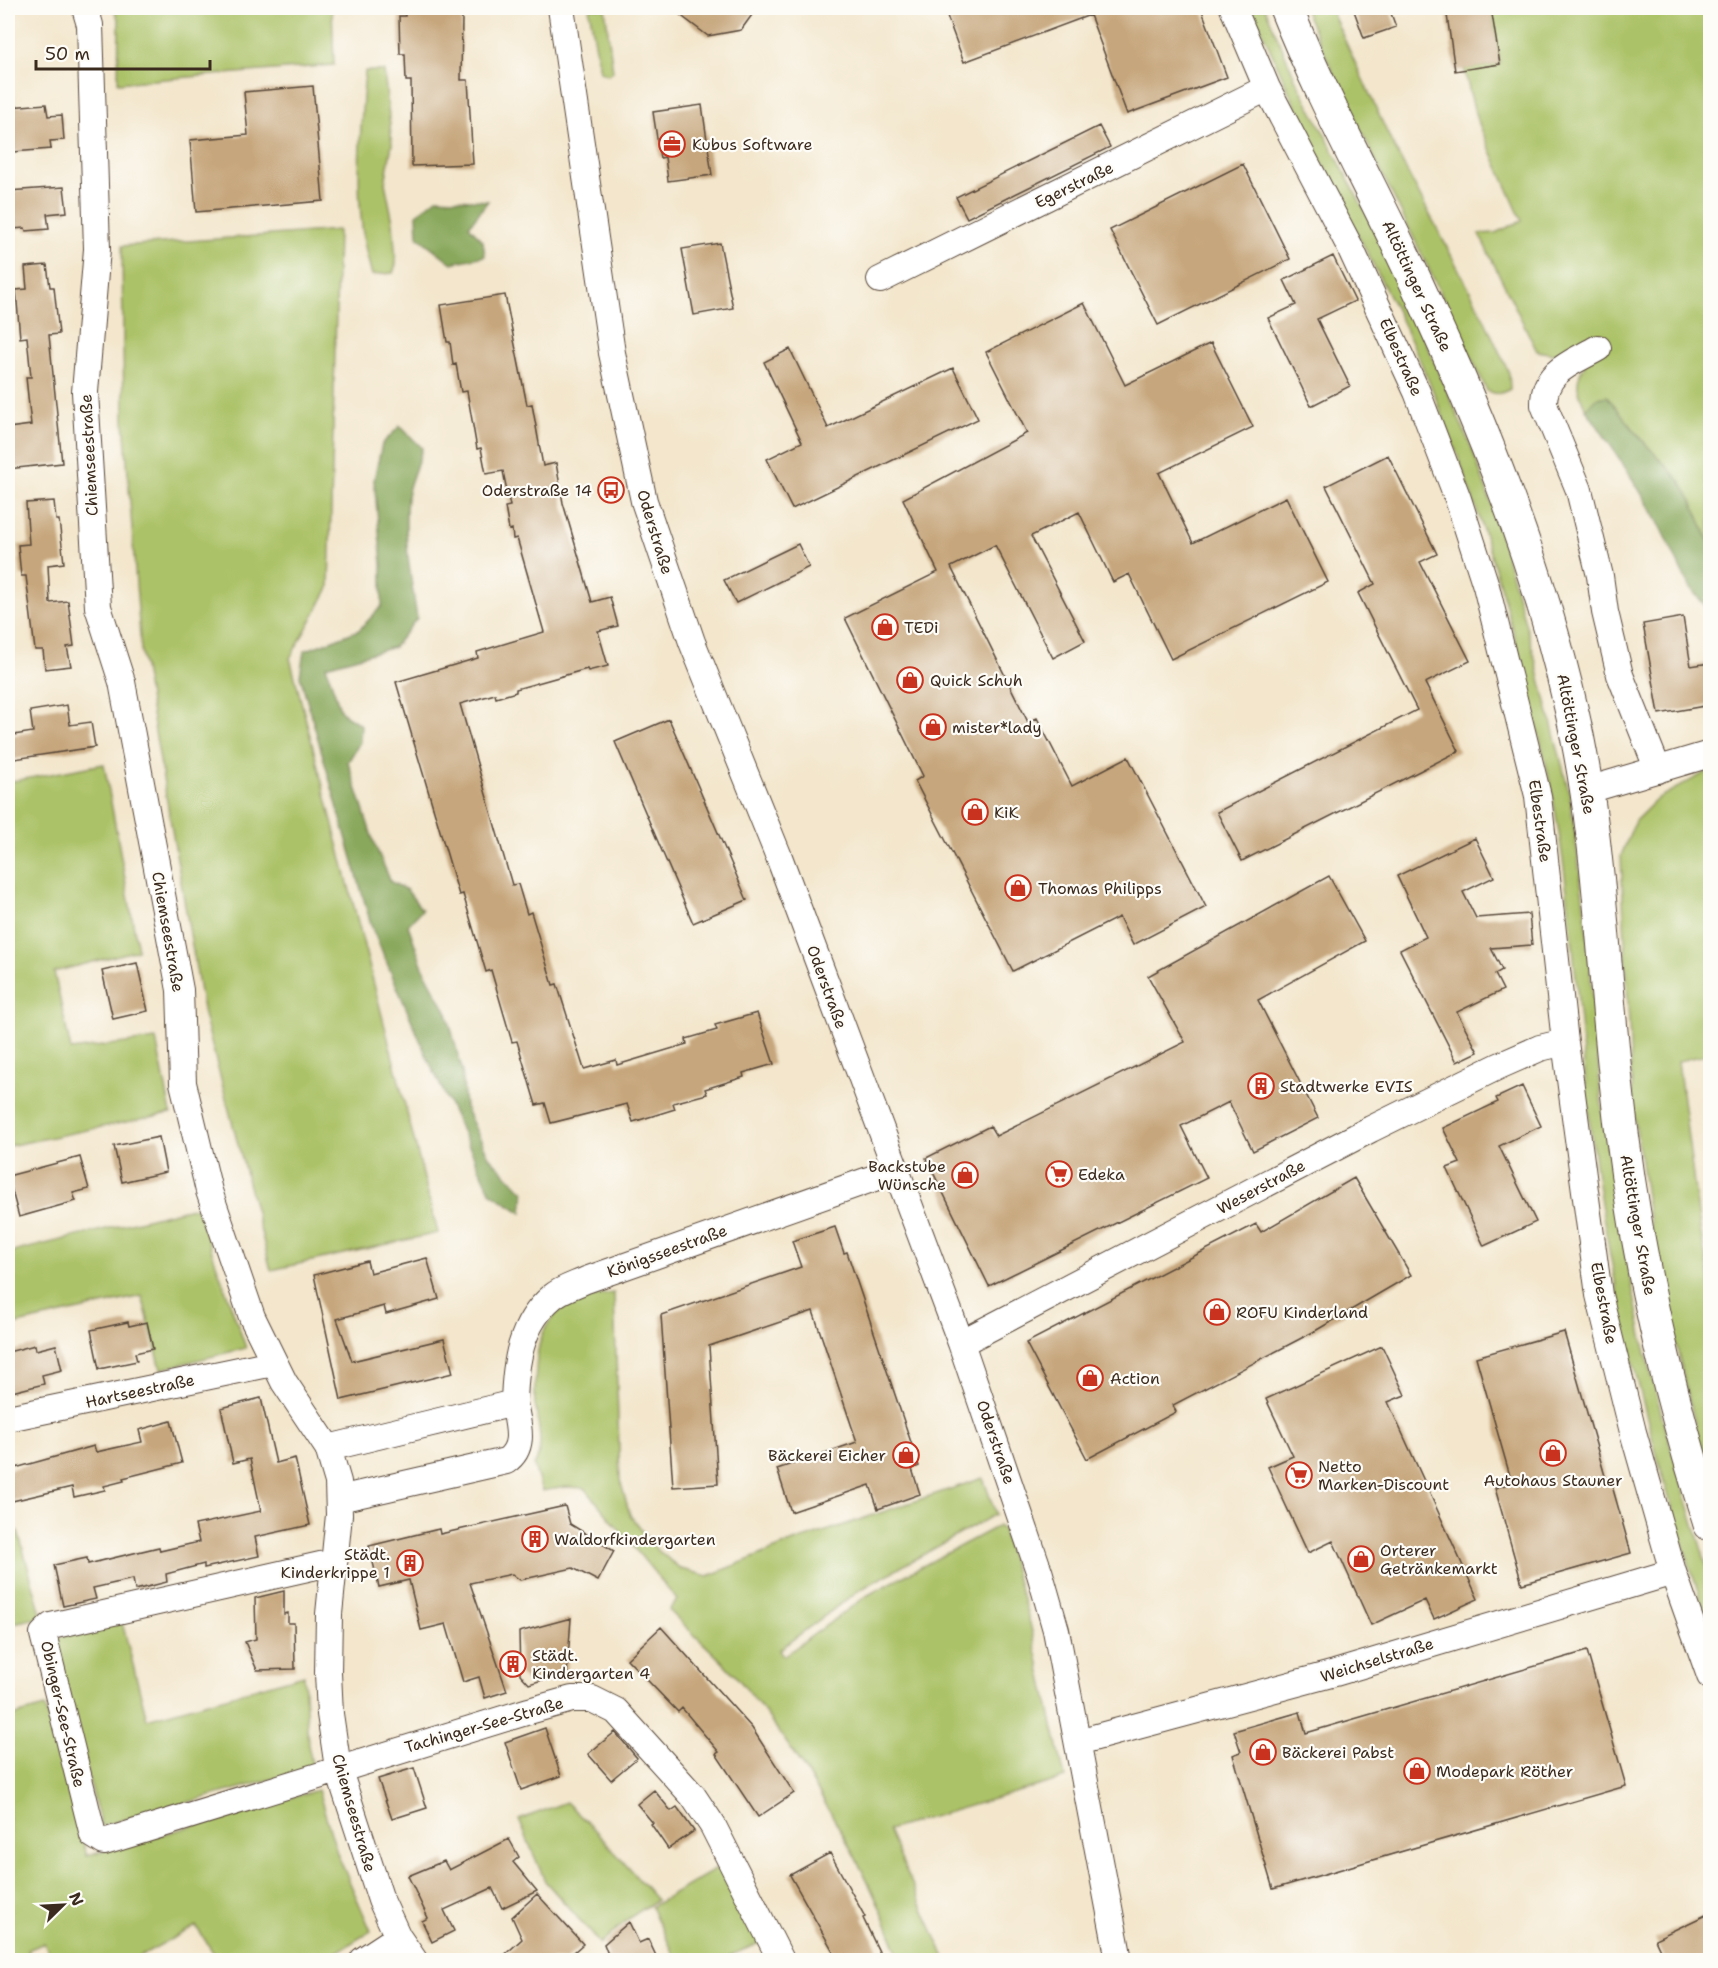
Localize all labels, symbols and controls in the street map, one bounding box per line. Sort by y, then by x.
scale bar [36,33,210,71]
text: 50 m [45,42,90,66]
office icon: Kubus Software [657,129,687,159]
place label: Kubus Software [692,134,813,155]
street label: Egerstraße [1031,157,1117,213]
street label: Altöttinger Straße [1377,217,1457,355]
street label: Elbestraße [1374,315,1428,399]
street label: Chiemseestraße [75,394,103,516]
bus stop icon: Oderstraße 14 [596,475,626,505]
place label: Oderstraße 14 [482,480,592,501]
street label: Oderstraße [632,487,678,577]
shop icon: TEDi [870,612,900,642]
place label: TEDi [904,617,939,638]
shop icon: Quick Schuh [895,665,925,695]
place label: Quick Schuh [930,670,1023,691]
street label: Altöttinger Straße [1552,672,1600,816]
shop icon: mister*lady [918,712,948,742]
place label: mister*lady [952,717,1042,738]
street label: Elbestraße [1524,778,1556,864]
shop icon: KiK [960,797,990,827]
place label: KiK [994,802,1019,823]
street label: Chiemseestraße [147,870,189,994]
shop icon: Thomas Philipps [1003,873,1033,903]
place label: Thomas Philipps [1038,878,1162,899]
street label: Oderstraße [802,942,852,1032]
building icon: Stadtwerke EVIS [1246,1071,1276,1101]
place label: Stadtwerke EVIS [1280,1076,1413,1097]
street label: Altöttinger Straße [1615,1153,1661,1297]
street label: Weserstraße [1213,1155,1309,1219]
place label: Backstube Wünsche [868,1156,946,1195]
supermarket icon: Edeka [1044,1159,1074,1189]
shop icon: Backstube Wünsche [950,1160,980,1190]
place label: Edeka [1078,1164,1125,1185]
street label: Königsseestraße [604,1220,730,1282]
street label: Elbestraße [1586,1260,1622,1346]
shop icon: ROFU Kinderland [1202,1297,1232,1327]
place label: ROFU Kinderland [1236,1302,1368,1323]
shop icon: Action [1075,1363,1105,1393]
place label: Action [1110,1368,1160,1389]
street label: Hartseestraße [83,1369,197,1413]
street label: Oderstraße [972,1397,1020,1487]
shop icon: Autohaus Stauner [1538,1438,1568,1468]
shop icon: Bäckerei Eicher [891,1440,921,1470]
place label: Bäckerei Eicher [768,1445,886,1466]
place label: Netto Marken-Discount [1318,1456,1449,1495]
supermarket icon: Netto Marken-Discount [1284,1460,1314,1490]
place label: Autohaus Stauner [1483,1470,1623,1491]
building icon: Waldorfkindergarten [520,1524,550,1554]
place label: Waldorfkindergarten [554,1529,716,1550]
place label: Orterer Getränkemarkt [1380,1540,1498,1579]
place label: Städt. Kinderkrippe 1 [281,1544,390,1583]
shop icon: Orterer Getränkemarkt [1346,1544,1376,1574]
building icon: Städt. Kinderkrippe 1 [395,1548,425,1578]
street label: Weichselstraße [1318,1633,1436,1687]
street label: Obinger-See-Straße [36,1639,90,1789]
place label: Städt. Kindergarten 4 [532,1645,650,1684]
building icon: Städt. Kindergarten 4 [498,1649,528,1679]
street label: Tachinger-See-Straße [402,1692,566,1758]
shop icon: Bäckerei Pabst [1248,1737,1278,1767]
place label: Bäckerei Pabst [1282,1742,1394,1763]
street label: Chiemseestraße [327,1751,381,1875]
shop icon: Modepark Röther [1402,1756,1432,1786]
place label: Modepark Röther [1436,1761,1573,1782]
north arrow [33,1875,93,1935]
text: N [64,1889,88,1909]

